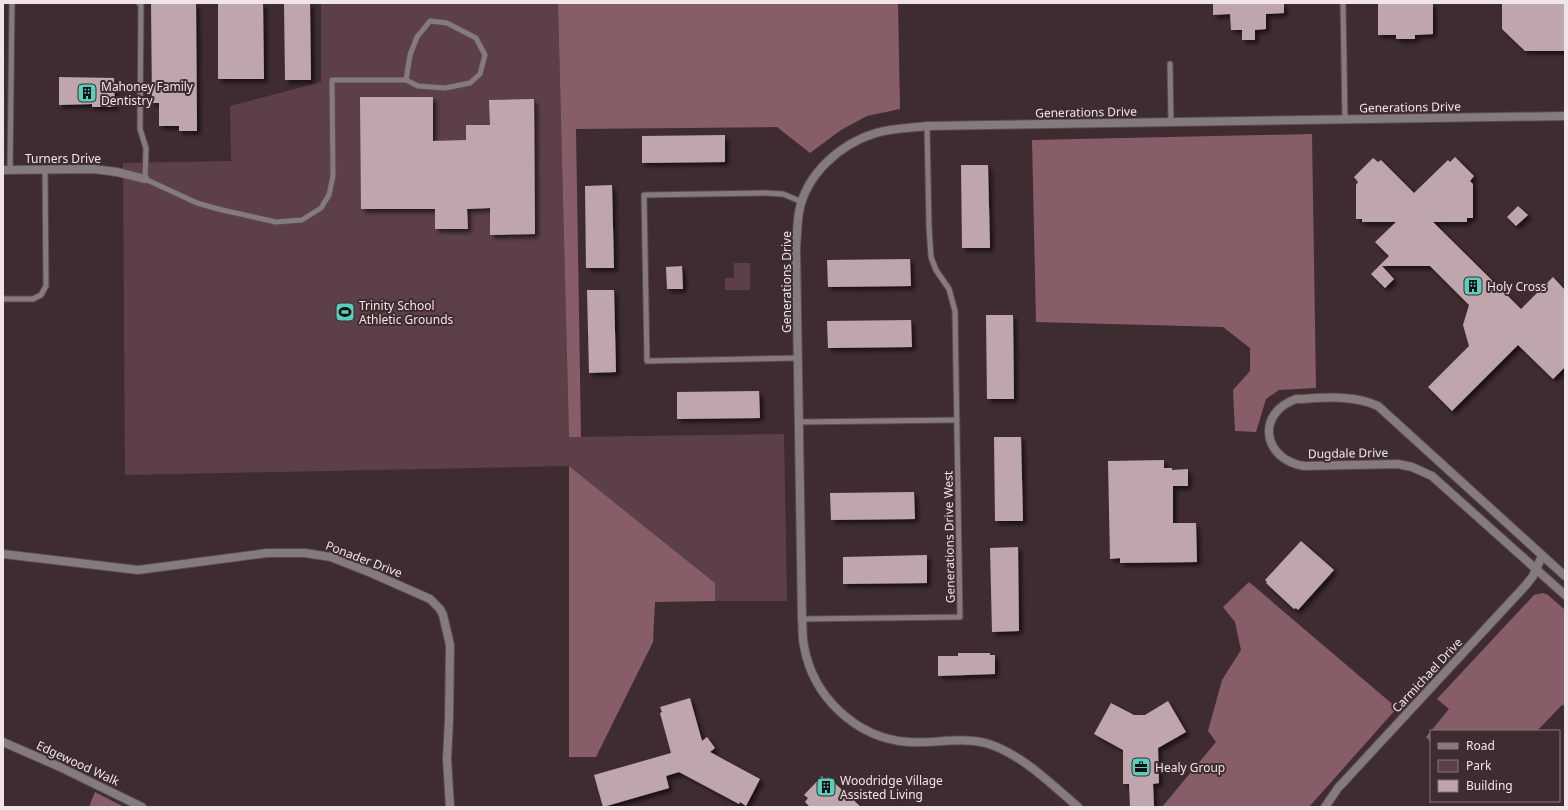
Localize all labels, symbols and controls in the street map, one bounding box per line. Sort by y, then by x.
place label: Mahoney Family Dentistry [101,78,194,109]
building icon: Mahoney Family Dentistry [76,82,98,104]
street label: Generations Drive [1359,98,1461,116]
street label: Generations Drive [1035,103,1137,121]
street label: Turners Drive [25,150,101,167]
street label: Generations Drive [778,231,795,333]
building icon: Holy Cross [1462,275,1484,297]
place label: Holy Cross [1487,278,1547,295]
place label: Trinity School Athletic Grounds [359,297,454,328]
sports icon: Trinity School Athletic Grounds [334,301,356,323]
street label: Dugdale Drive [1308,444,1389,462]
street label: Generations Drive West [939,470,959,603]
street label: Ponader Drive [323,537,405,581]
street label: Carmichael Drive [1388,634,1466,716]
legend [1430,730,1560,802]
street label: Edgewood Walk [34,736,123,790]
text: Road [1466,737,1495,754]
office icon: Healy Group [1130,756,1152,778]
text: Park [1466,757,1492,774]
place label: Healy Group [1155,759,1225,776]
place label: Woodridge Village Assisted Living [840,772,943,803]
building icon: Woodridge Village Assisted Living [815,776,837,798]
text: Building [1466,777,1513,794]

